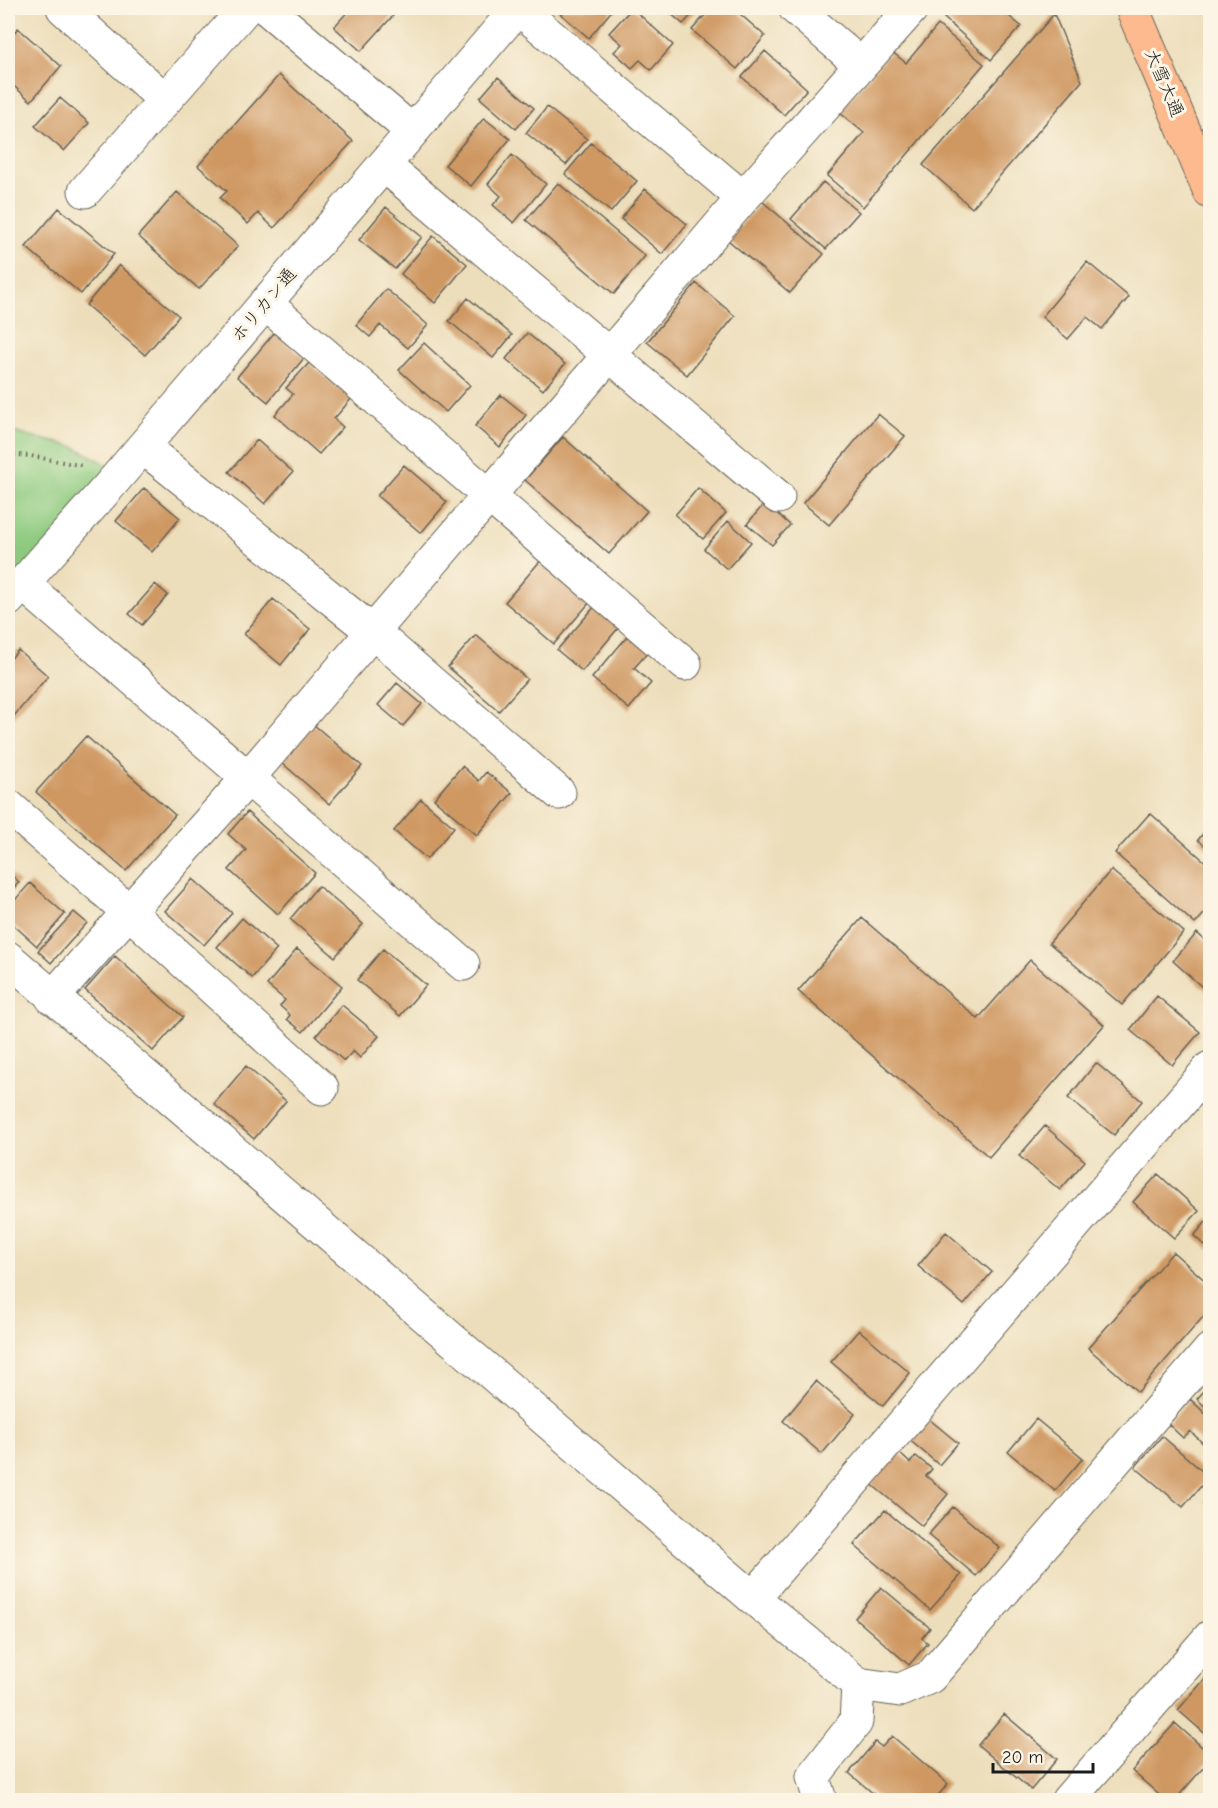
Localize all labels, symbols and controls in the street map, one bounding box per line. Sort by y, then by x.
street label: 大雪大通 [1140,46,1188,120]
street label: ホリカン通 [227,264,301,346]
scale bar [993,1736,1094,1774]
text: 20 m [1002,1747,1043,1768]

